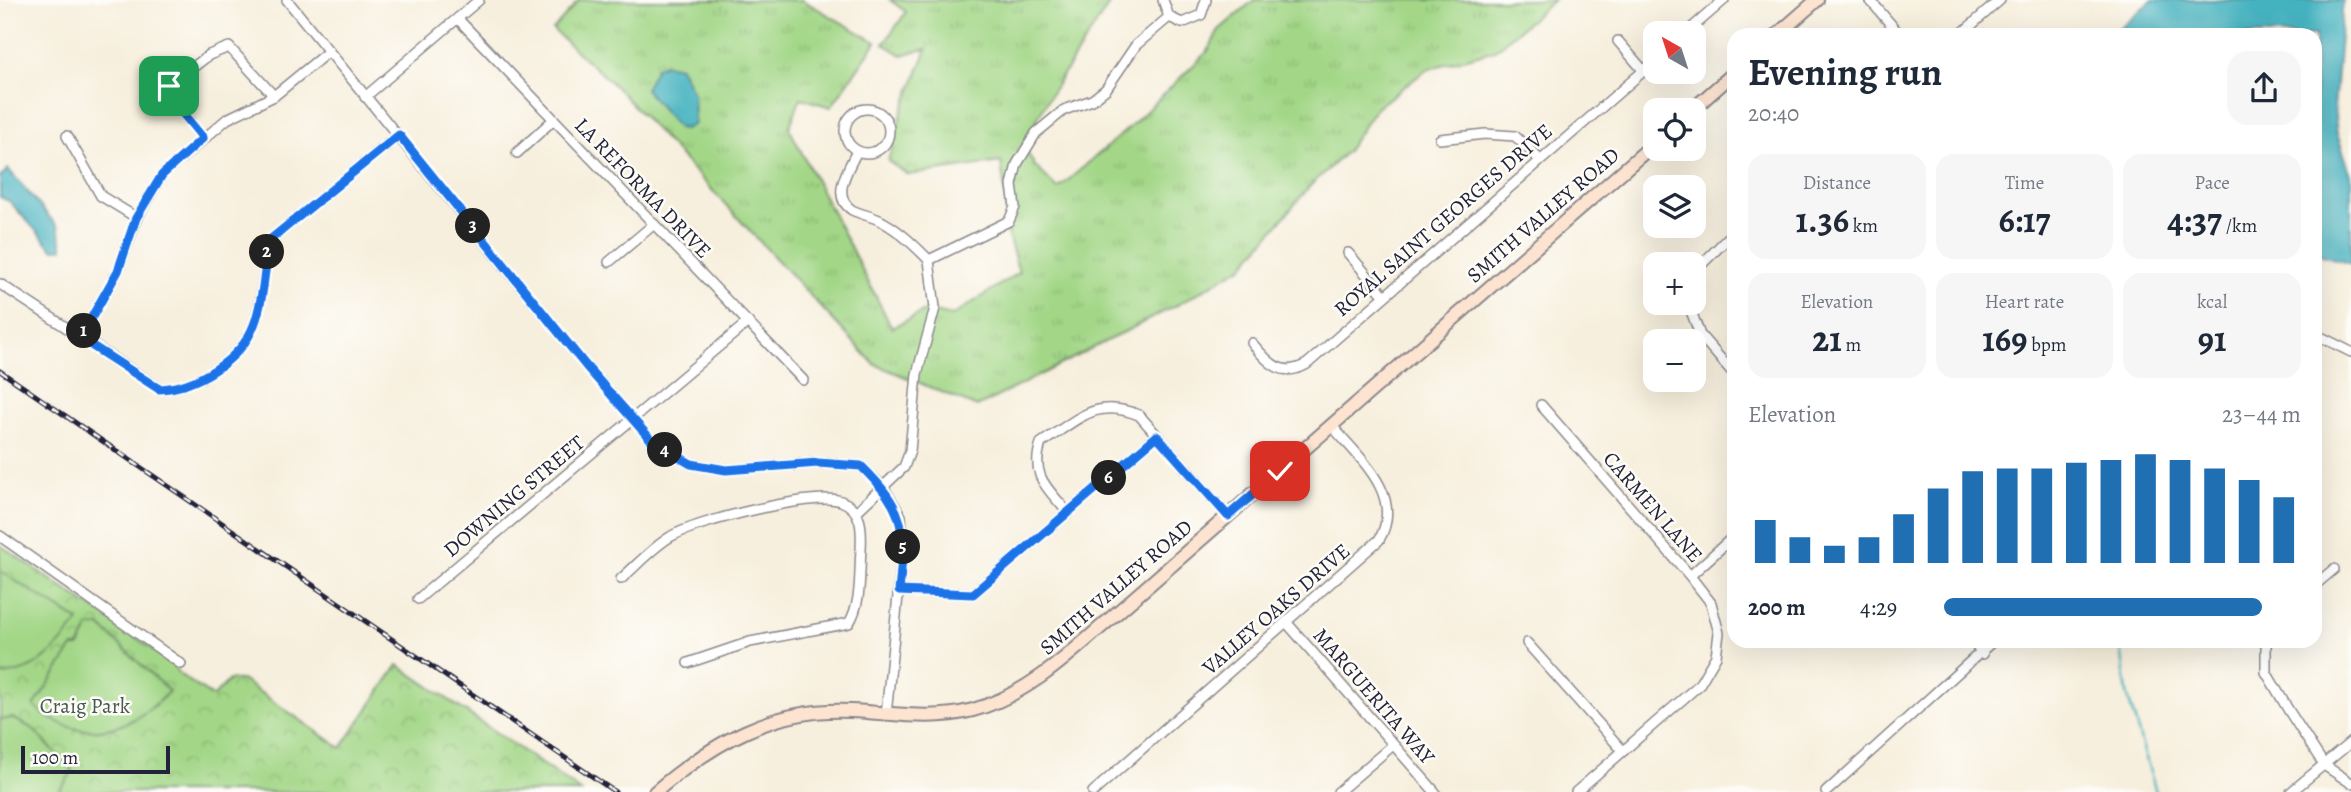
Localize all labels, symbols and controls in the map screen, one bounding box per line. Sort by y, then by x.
north arrow [1643,21,1706,84]
map controls [1643,21,1706,392]
text: Evening run [1748,46,1942,98]
button: share [2227,51,2301,125]
pin [139,56,199,116]
icon: arrive [150,67,188,105]
button: locate [1643,98,1706,161]
text: 20:40 [1748,98,1799,129]
street label: LA REFORMA DRIVE [569,112,717,264]
street label: ROYAL SAINT GEORGES DRIVE [1328,117,1558,323]
street label: SMITH VALLEY ROAD [1461,141,1625,289]
text: Distance [1803,170,1871,196]
text: Time [2005,170,2044,196]
text: Pace [2195,170,2230,196]
button: layers [1643,175,1706,238]
text: 1.36 [1796,196,1849,244]
text: 6:17 [1998,196,2051,244]
text: 4:37 [2167,196,2222,244]
pin: 3 [456,208,490,244]
text: 3 [468,212,477,238]
text: km [1849,213,1878,239]
text: /km [2222,213,2257,239]
pin: 2 [250,234,284,270]
text: 2 [262,238,271,264]
button: + [1643,252,1706,315]
text: Elevation [1800,289,1873,315]
text: Heart rate [1985,289,2064,315]
text: kcal [2197,289,2227,315]
pin: 1 [66,314,102,348]
text: 21 [1812,315,1842,363]
text: 169 [1982,315,2027,363]
text: 91 [2198,315,2227,363]
text: 1 [80,317,87,343]
button: − [1643,329,1706,392]
text: m [1842,332,1861,358]
text: bpm [2027,332,2067,358]
text: Elevation [1748,399,1836,430]
text: 23–44 m [2222,399,2301,430]
street label: DOWNING STREET [438,428,591,563]
pin: 4 [648,433,682,468]
text: 4 [660,436,669,462]
pin [1250,441,1310,501]
street label: CARMEN LANE [1597,445,1709,569]
icon: check [1261,452,1299,490]
pin: 6 [1092,461,1126,496]
text: 6 [1104,464,1113,490]
street label: SMITH VALLEY ROAD [1034,513,1198,661]
pin: 5 [886,530,920,564]
text: 5 [898,533,907,559]
street label: VALLEY OAKS DRIVE [1195,537,1356,682]
text: 200 m [1748,592,1806,623]
text: 4:29 [1860,592,1897,623]
street label: MARGUERITA WAY [1307,622,1441,771]
park label: Craig Park [40,692,131,720]
scale bar [21,743,170,775]
text: 100 m [32,745,78,771]

